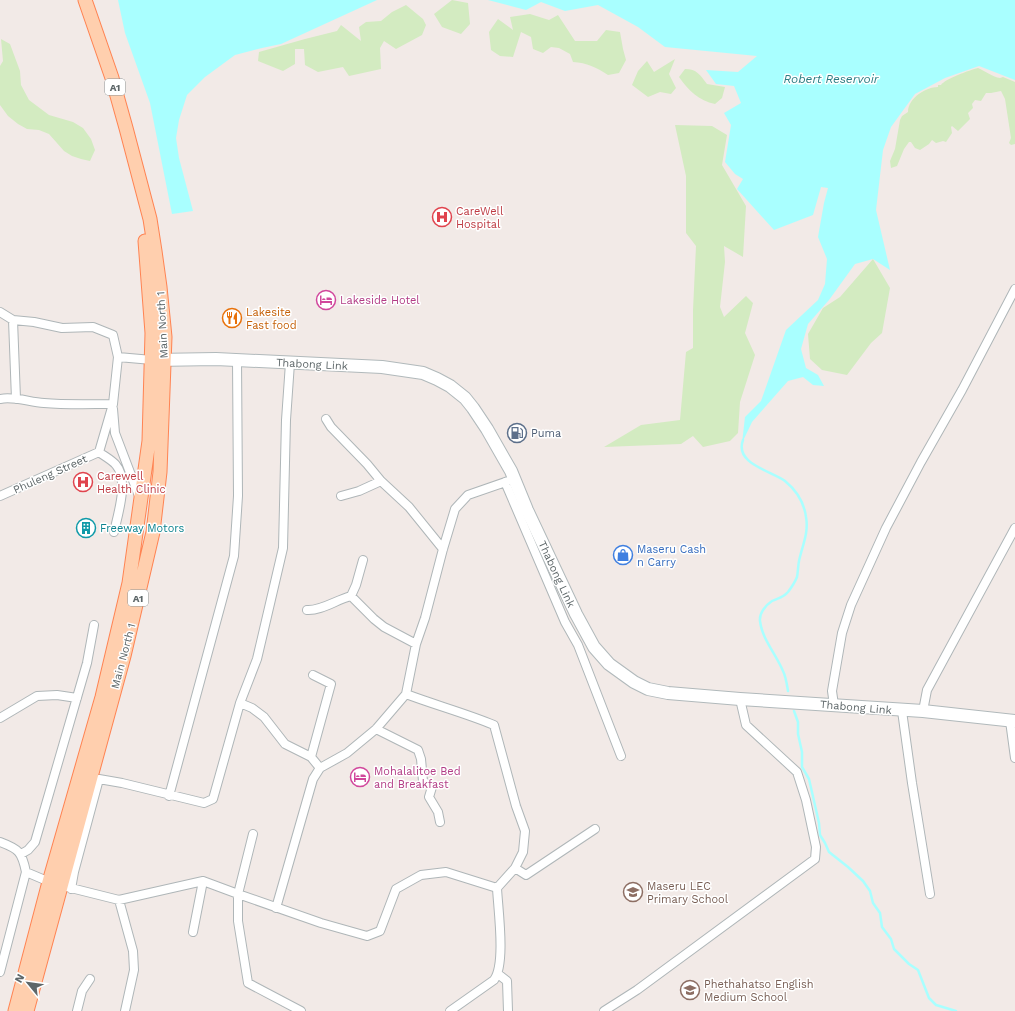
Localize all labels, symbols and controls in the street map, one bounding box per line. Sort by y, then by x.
water label: Robert Reservoir [784,72,880,86]
road number: A1 [105,79,125,95]
place label: CareWell Hospital [456,205,504,231]
hospital icon: CareWell Hospital [431,206,453,228]
hotel icon: Lakeside Hotel [315,289,337,311]
street label: Main North 1 [154,291,171,359]
place label: Lakeside Hotel [340,294,420,307]
place label: Lakesite Fast food [246,306,297,332]
restaurant icon: Lakesite Fast food [221,307,243,329]
street label: Thabong Link [276,356,348,373]
fuel station icon: Puma [506,422,528,444]
place label: Puma [531,427,561,440]
street label: Phuleng Street [11,452,90,497]
place label: Carewell Health Clinic [97,470,166,496]
hospital icon: Carewell Health Clinic [72,471,94,493]
building icon: Freeway Motors [75,517,97,539]
place label: Freeway Motors [100,522,185,535]
street label: Thabong Link [535,539,578,610]
place label: Maseru Cash n Carry [637,543,706,569]
shop icon: Maseru Cash n Carry [612,544,634,566]
road number: A1 [128,590,148,606]
street label: Main North 1 [109,622,138,690]
street label: Thabong Link [820,698,892,717]
place label: Mohalalitoe Bed and Breakfast [374,765,461,791]
hotel icon: Mohalalitoe Bed and Breakfast [349,766,371,788]
place label: Maseru LEC Primary School [647,880,729,906]
school or university icon: Maseru LEC Primary School [622,881,644,903]
north arrow [8,963,48,1003]
text: N [12,972,27,985]
place label: Phethahatso English Medium School [704,978,814,1004]
school or university icon: Phethahatso English Medium School [679,979,701,1001]

